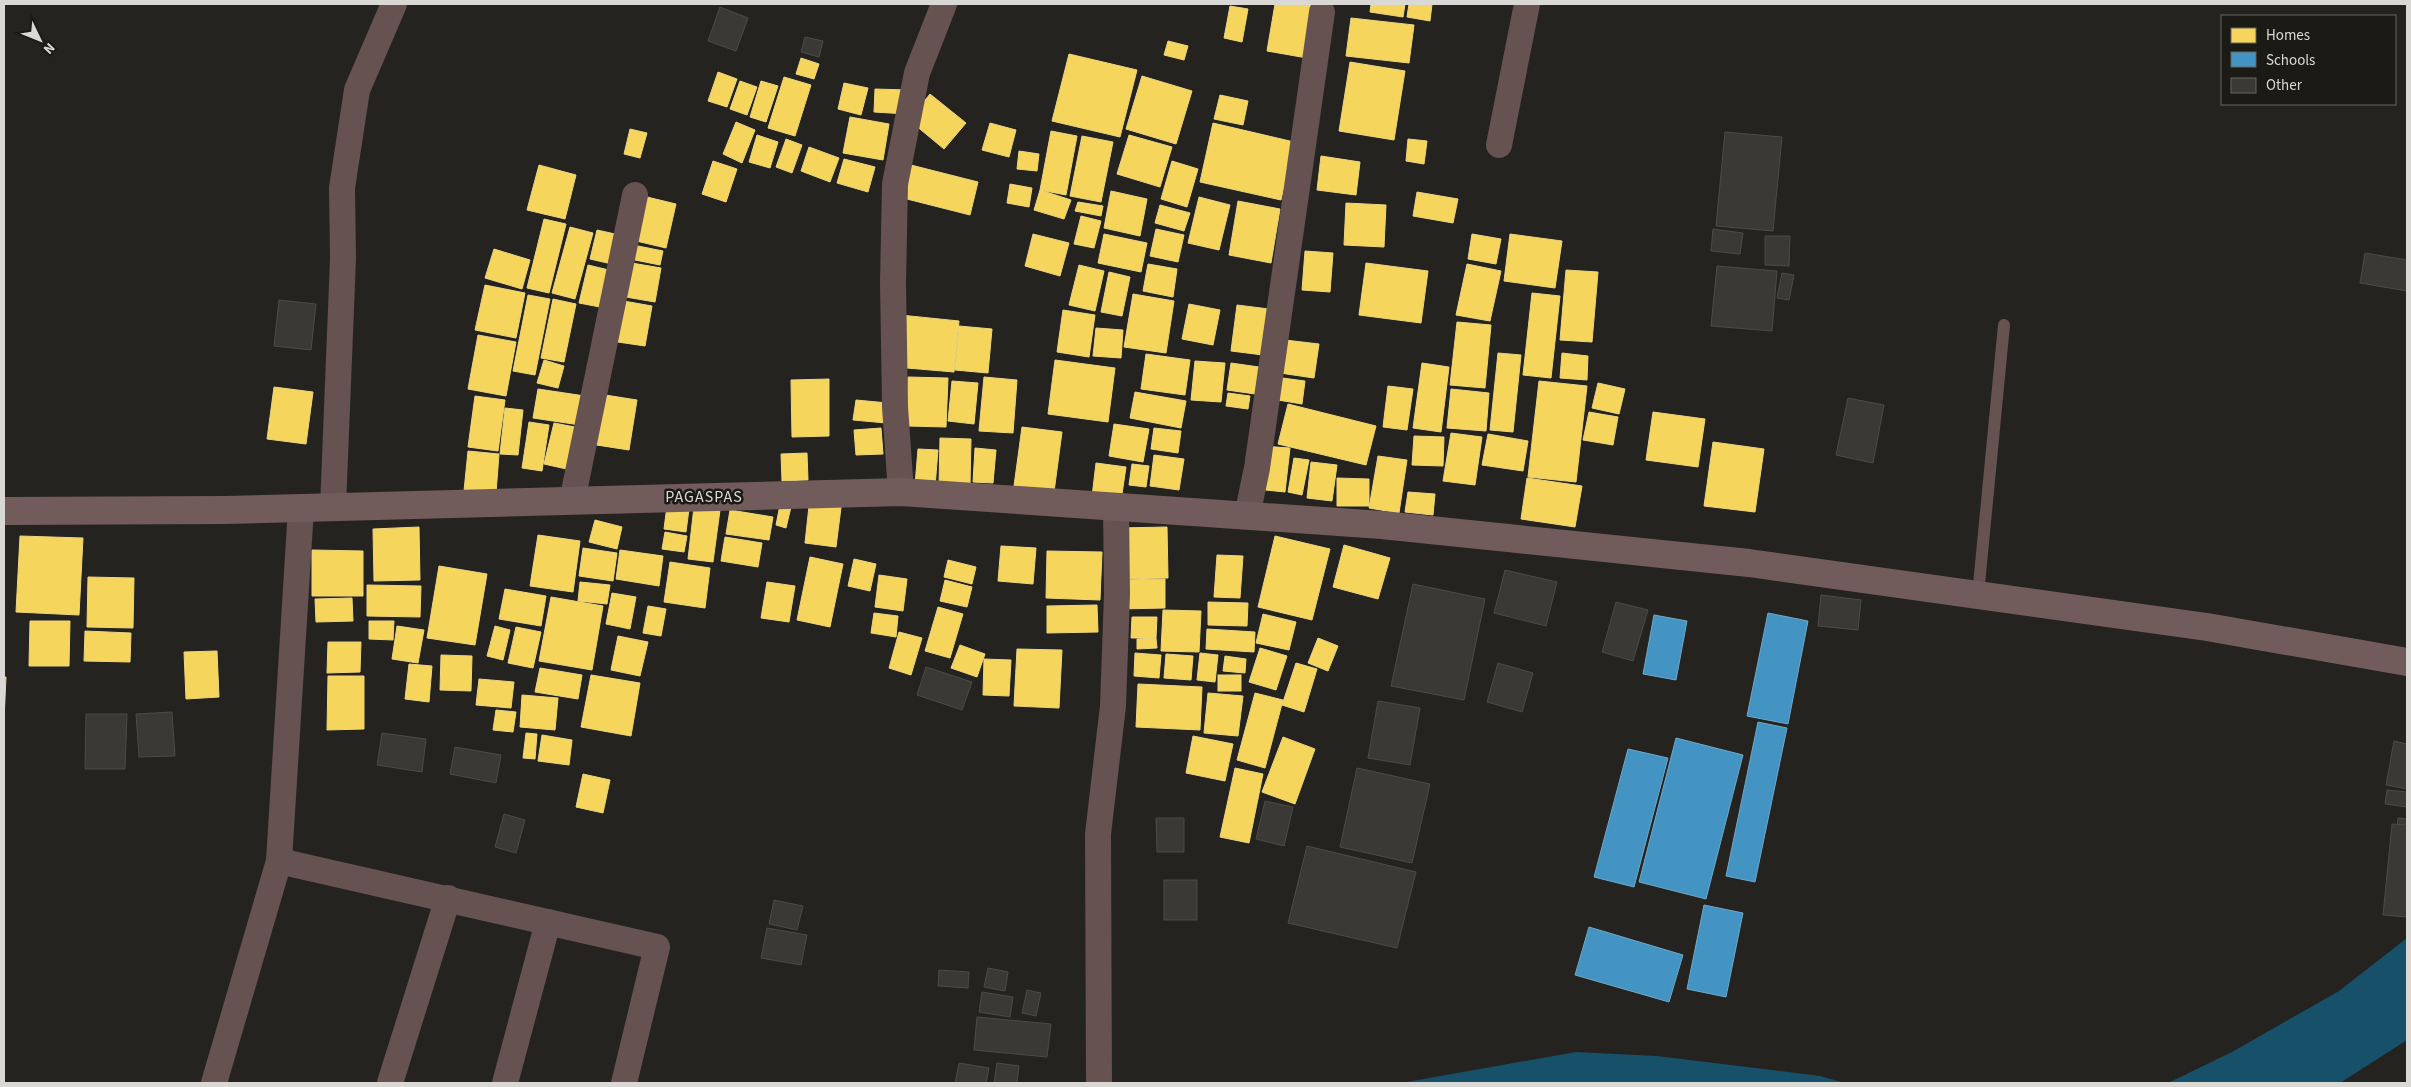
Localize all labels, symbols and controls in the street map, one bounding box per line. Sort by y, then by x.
north arrow [15,15,65,65]
legend [2221,15,2396,105]
text: Homes [2266,25,2310,46]
text: N [38,38,59,58]
text: Schools [2266,50,2315,71]
text: Other [2266,75,2303,96]
district label: PAGASPAS [665,486,743,508]

